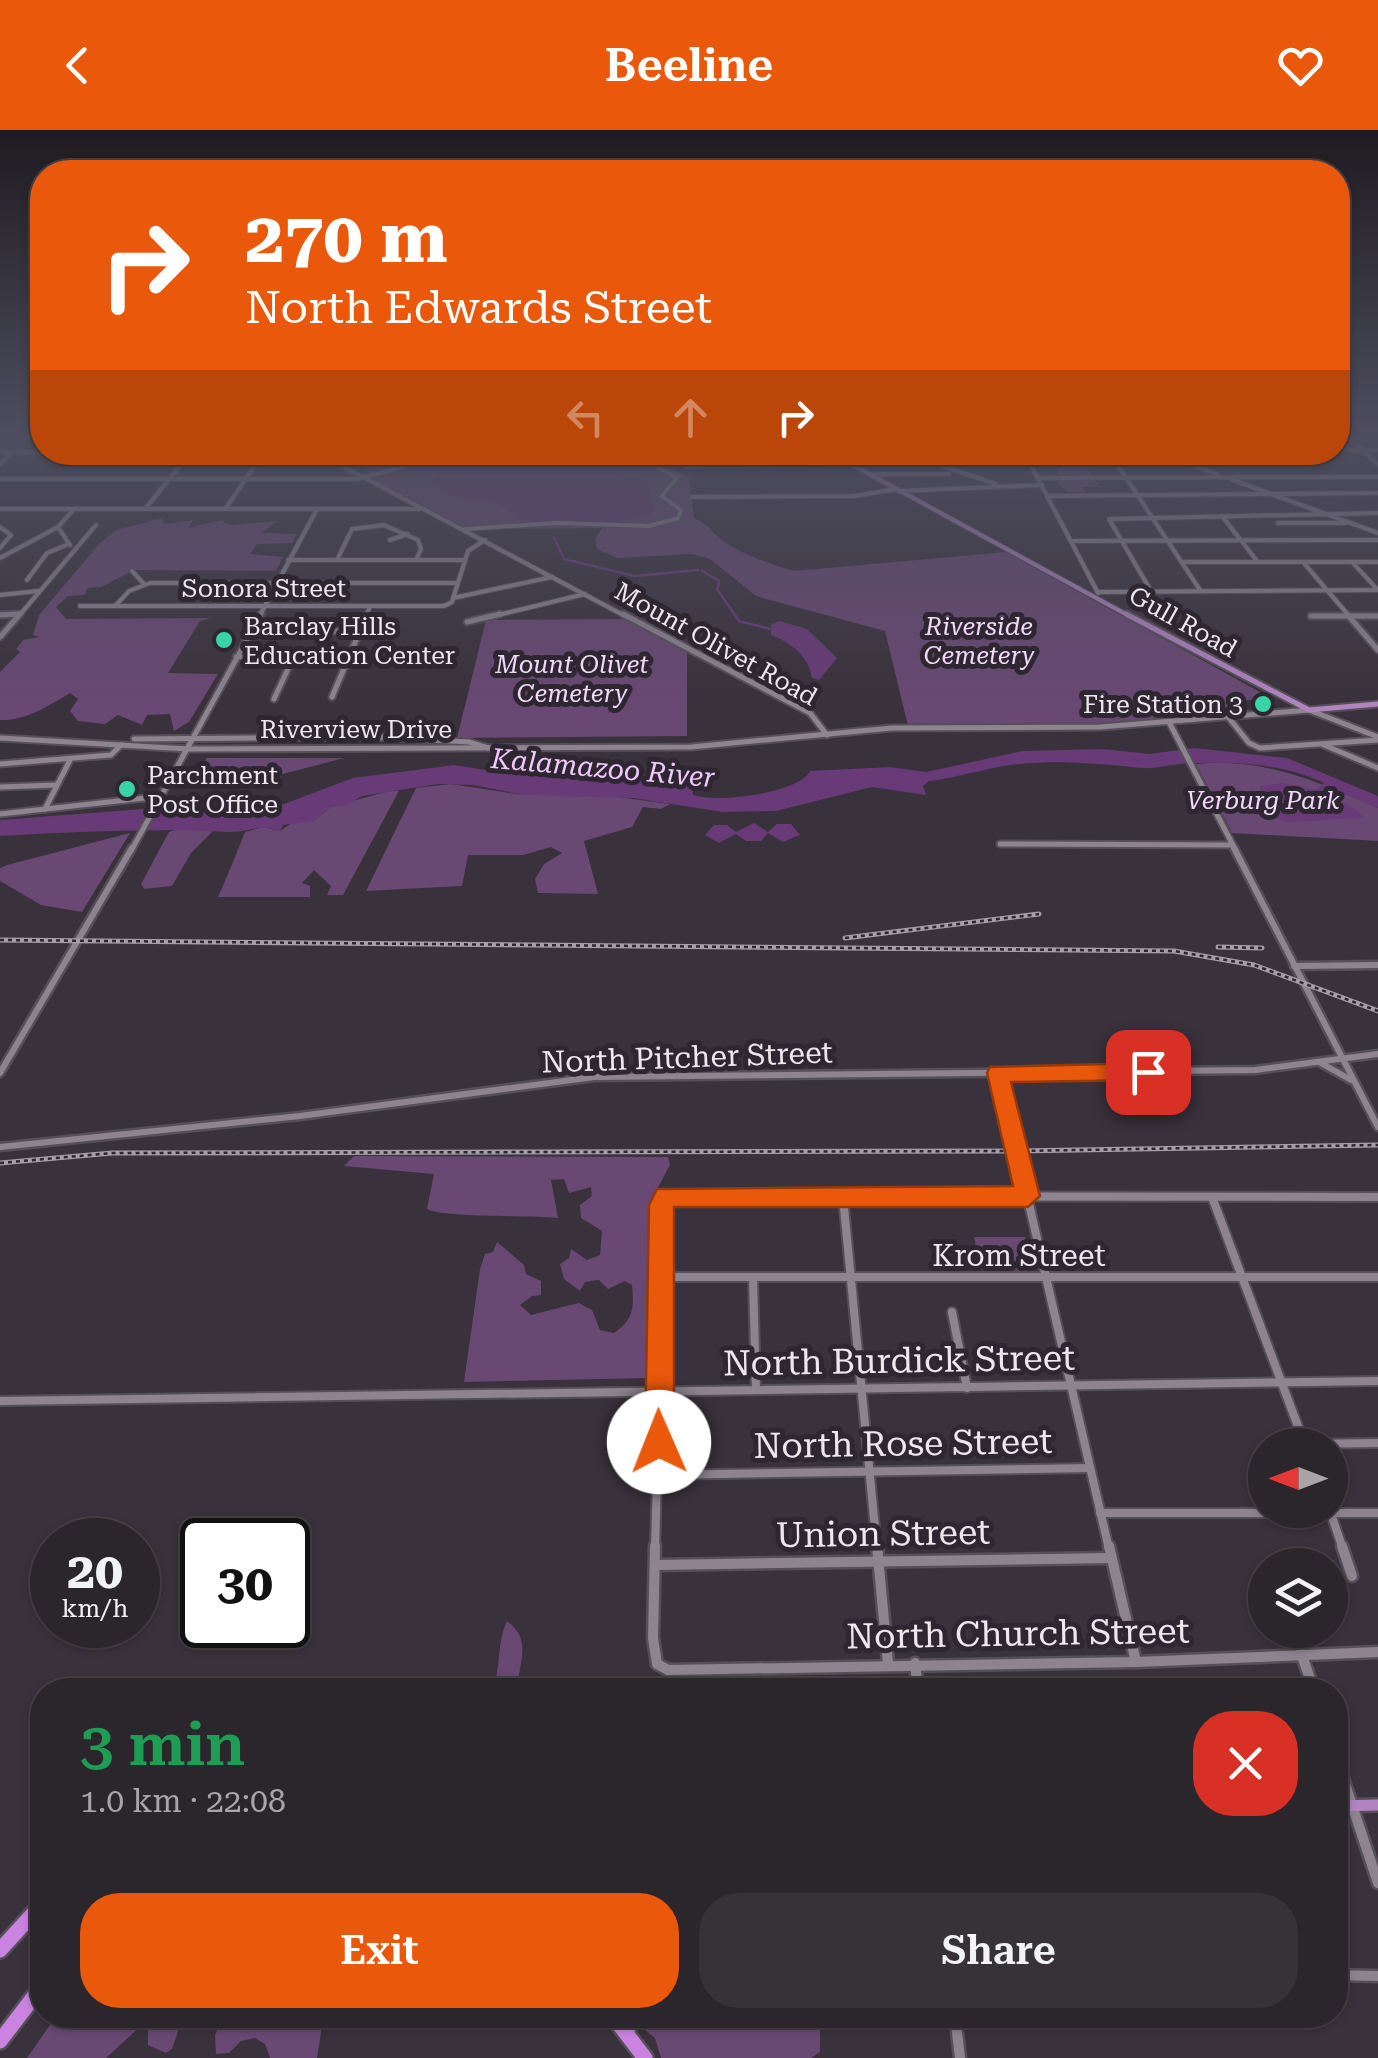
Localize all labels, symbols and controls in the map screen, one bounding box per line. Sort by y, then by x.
icon: back [50,38,105,93]
icon: heart [1273,38,1328,93]
text: Beeline [605,39,773,92]
text: 270 m [245,197,448,279]
icon: right [80,200,210,330]
text: North Edwards Street [245,281,712,334]
icon: left [558,390,613,445]
icon: ahead [663,390,718,445]
icon: right [768,390,823,445]
street label: Sonora Street [182,574,346,603]
street label: Mount Olivet Road [610,576,822,712]
street label: Gull Road [1124,580,1242,664]
place label: Barclay Hills Education Center [244,612,455,670]
park label: Riverside Cemetery [924,612,1035,670]
marker: Barclay Hills Education Center [213,629,235,651]
park label: Mount Olivet Cemetery [494,650,649,708]
place label: Fire Station 3 [1083,690,1243,719]
marker: Fire Station 3 [1252,693,1274,715]
street label: Riverview Drive [260,715,452,744]
water label: Kalamazoo River [489,742,717,794]
place label: Parchment Post Office [147,761,278,819]
marker: Parchment Post Office [116,778,138,800]
park label: Verburg Park [1186,786,1340,815]
pin [1106,1030,1191,1115]
street label: North Pitcher Street [541,1034,833,1080]
icon: arrive [1121,1045,1176,1100]
street label: Krom Street [932,1238,1106,1273]
street label: North Burdick Street [723,1337,1075,1385]
position arrow [607,1390,711,1494]
street label: North Rose Street [753,1421,1053,1467]
north arrow [1248,1428,1348,1528]
map controls [1248,1428,1348,1648]
street label: Union Street [775,1512,991,1556]
speed limit sign: 30 [180,1518,310,1648]
text: 20 [67,1542,123,1600]
button: layers [1248,1548,1348,1648]
text: km/h [62,1594,128,1623]
street label: North Church Street [846,1611,1190,1657]
text: 3 min [80,1709,245,1780]
button: close [1193,1711,1298,1816]
text: 1.0 km · 22:08 [80,1782,286,1820]
button: Exit [80,1893,679,2008]
button: Share [699,1893,1298,2008]

